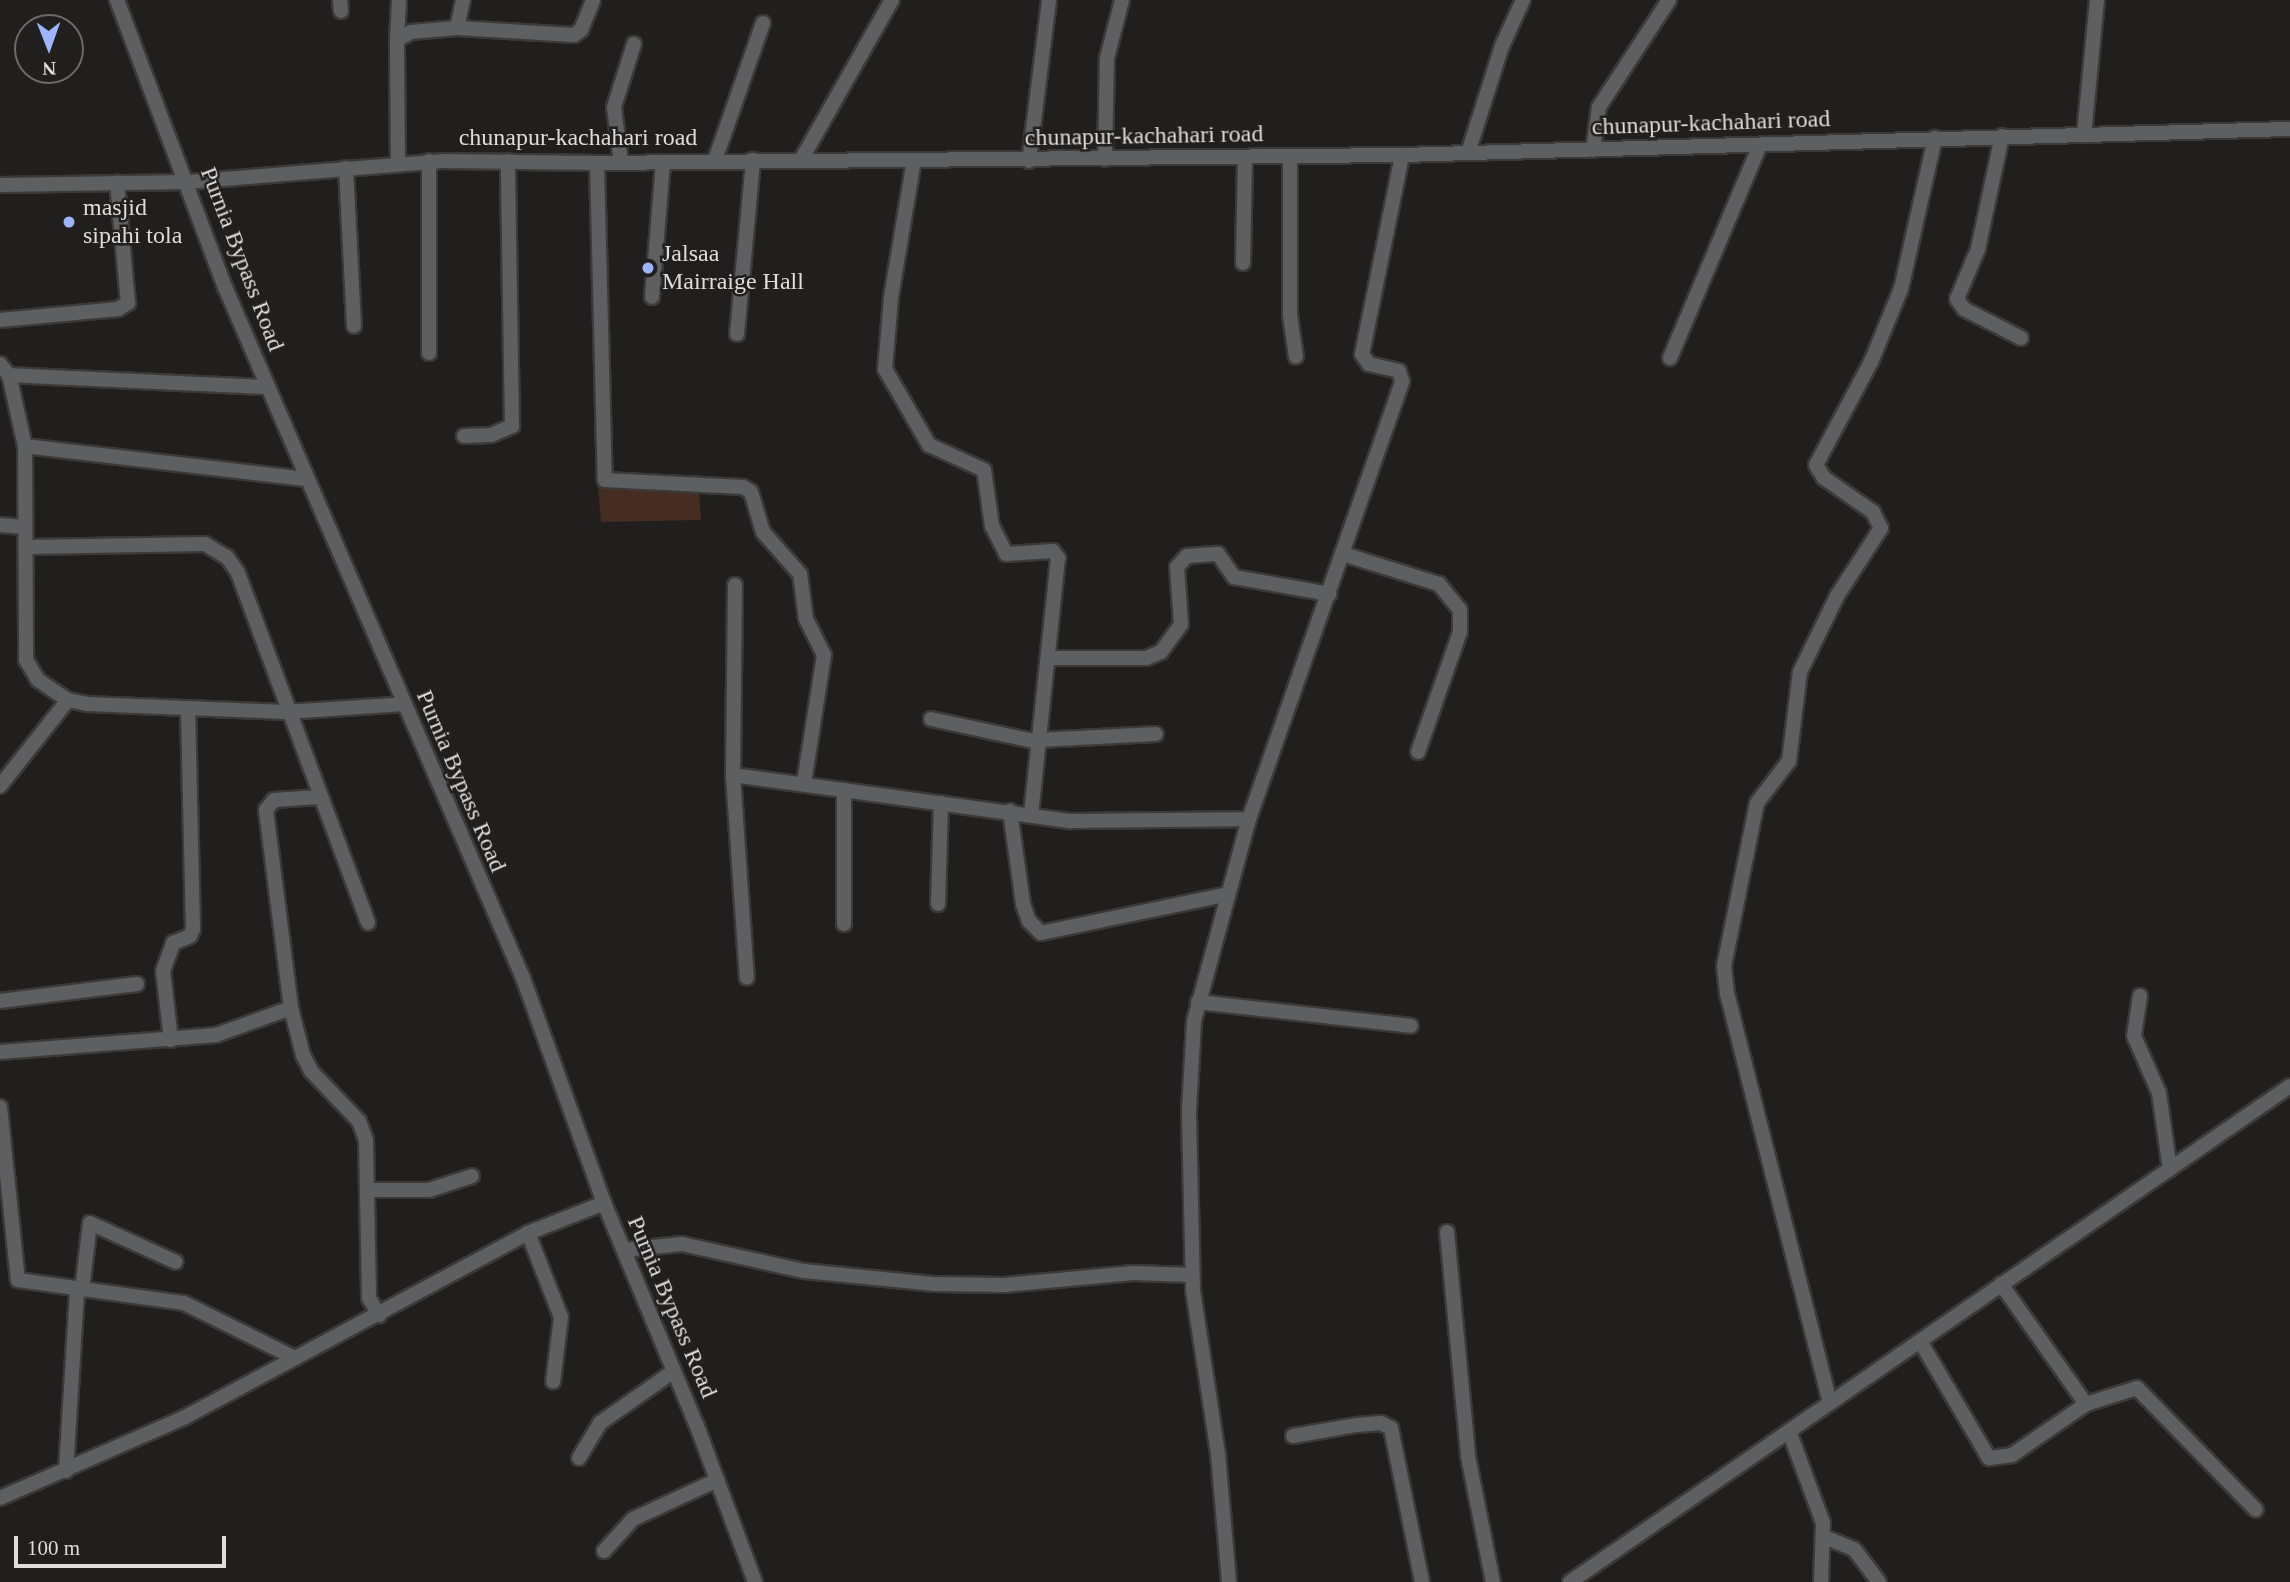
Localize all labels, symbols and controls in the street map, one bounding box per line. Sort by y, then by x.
north arrow [14,14,84,84]
text: N [42,58,56,79]
street label: chunapur-kachahari road [1591,104,1831,142]
street label: chunapur-kachahari road [1024,120,1264,152]
street label: chunapur-kachahari road [459,124,697,152]
street label: Purnia Bypass Road [194,163,290,355]
place label: masjid sipahi tola [83,194,182,250]
marker: masjid sipahi tola [61,214,77,230]
place label: Jalsaa Mairraige Hall [662,240,804,296]
marker: Jalsaa Mairraige Hall [640,260,656,276]
street label: Purnia Bypass Road [410,686,512,876]
street label: Purnia Bypass Road [621,1212,723,1402]
scale bar [18,1522,229,1566]
text: 100 m [27,1536,80,1560]

